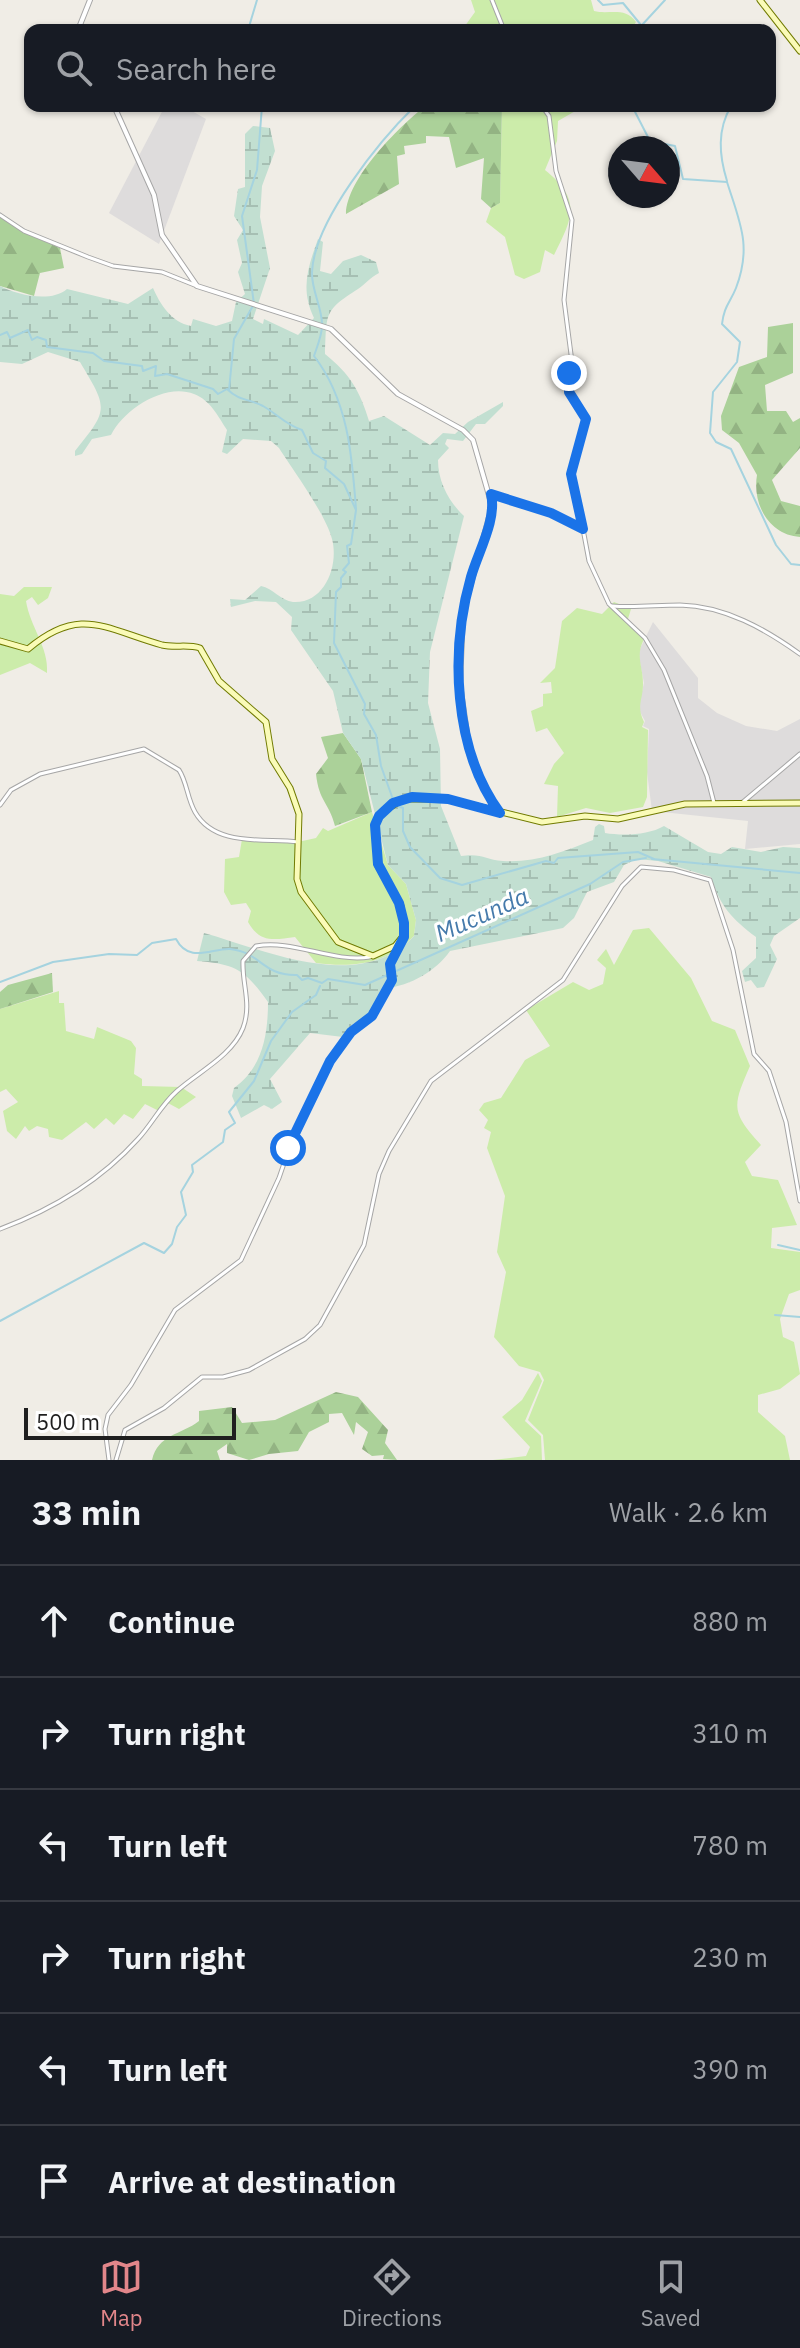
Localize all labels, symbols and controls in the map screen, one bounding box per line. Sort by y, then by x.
search box [24,24,776,112]
icon: search [52,46,96,90]
text: Search here [116,49,277,88]
north arrow [608,136,680,208]
route end [551,355,587,391]
water label: Mucunda [430,879,533,949]
route start [270,1130,306,1166]
scale bar [24,1404,236,1440]
text: 500 m [36,1407,100,1436]
text: 33 min [32,1490,141,1534]
text: Walk · 2.6 km [609,1495,768,1529]
icon: ahead [32,1599,76,1643]
text: Continue [108,1602,235,1641]
text: 880 m [692,1604,768,1638]
icon: right [32,1711,76,1755]
text: Turn right [108,1714,246,1753]
text: 310 m [692,1716,768,1750]
icon: left [32,1823,76,1867]
text: Turn left [108,1826,227,1865]
text: 780 m [692,1828,768,1862]
icon: right [32,1935,76,1979]
text: Turn right [108,1938,246,1977]
text: 230 m [692,1940,768,1974]
icon: left [32,2047,76,2091]
text: Turn left [108,2050,227,2089]
text: 390 m [692,2052,768,2086]
icon: arrive [32,2159,76,2203]
text: Arrive at destination [108,2162,396,2201]
tab: Map [99,2255,143,2332]
tab: Directions [342,2255,442,2332]
tab: Saved [641,2255,701,2332]

